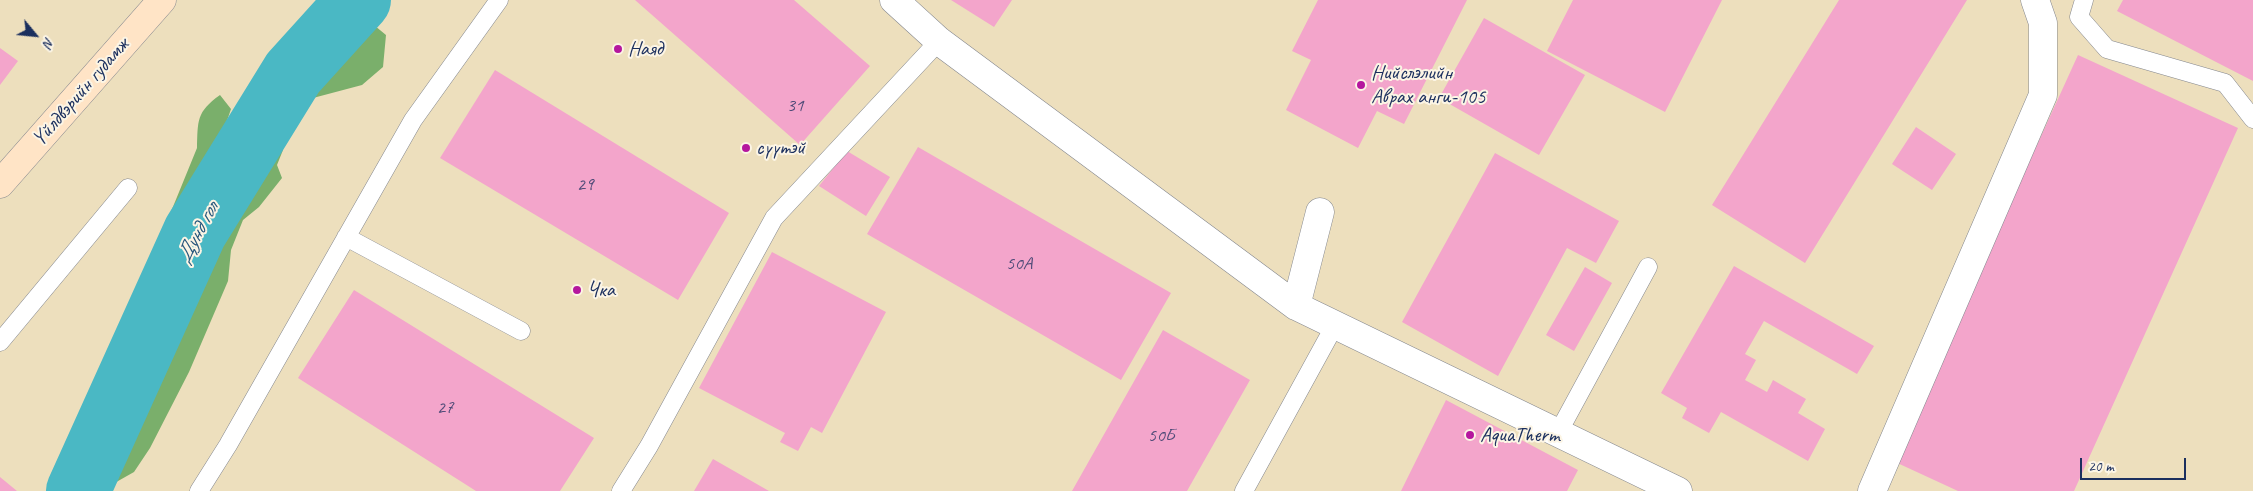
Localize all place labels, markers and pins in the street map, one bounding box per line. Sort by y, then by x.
place label: Наяд [628,36,663,62]
marker: Наяд [612,43,624,55]
place label: Нийслэлийн Аврах анги-105 [1371,60,1486,110]
marker: Нийслэлийн Аврах анги-105 [1355,79,1367,91]
place label: сүүтэй [756,135,805,161]
marker: сүүтэй [740,142,752,154]
place label: Чка [587,277,615,303]
marker: Чка [571,284,583,296]
place label: AquaTherm [1480,422,1560,448]
marker: AquaTherm [1464,429,1476,441]

